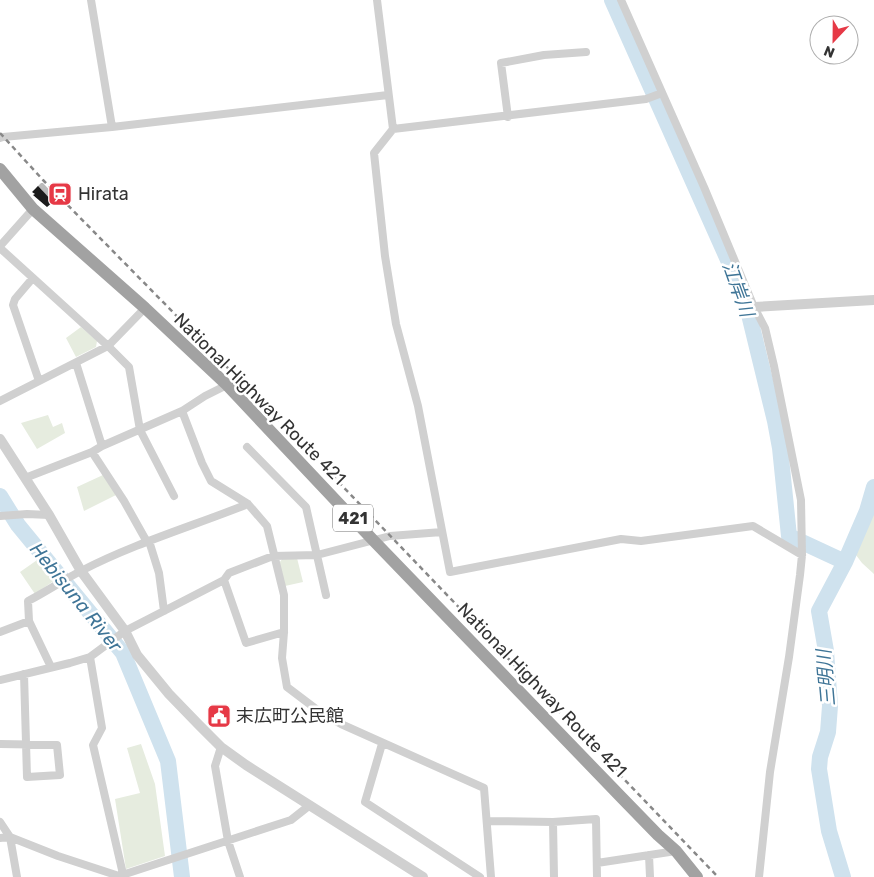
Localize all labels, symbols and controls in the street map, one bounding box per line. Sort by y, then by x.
north arrow [809,15,859,65]
text: N [821,42,837,61]
station icon: Hirata [47,181,73,207]
place label: Hirata [78,183,129,205]
water label: 江岸川 [717,258,759,322]
street label: National Highway Route 421 [169,308,351,490]
road number: 421 [333,504,373,532]
water label: Hebisuna River [25,538,127,657]
street label: National Highway Route 421 [453,598,631,782]
water label: 三明川 [812,647,840,707]
public building icon: 末広町公民館 [206,703,232,729]
place label: 末広町公民館 [236,705,344,727]

